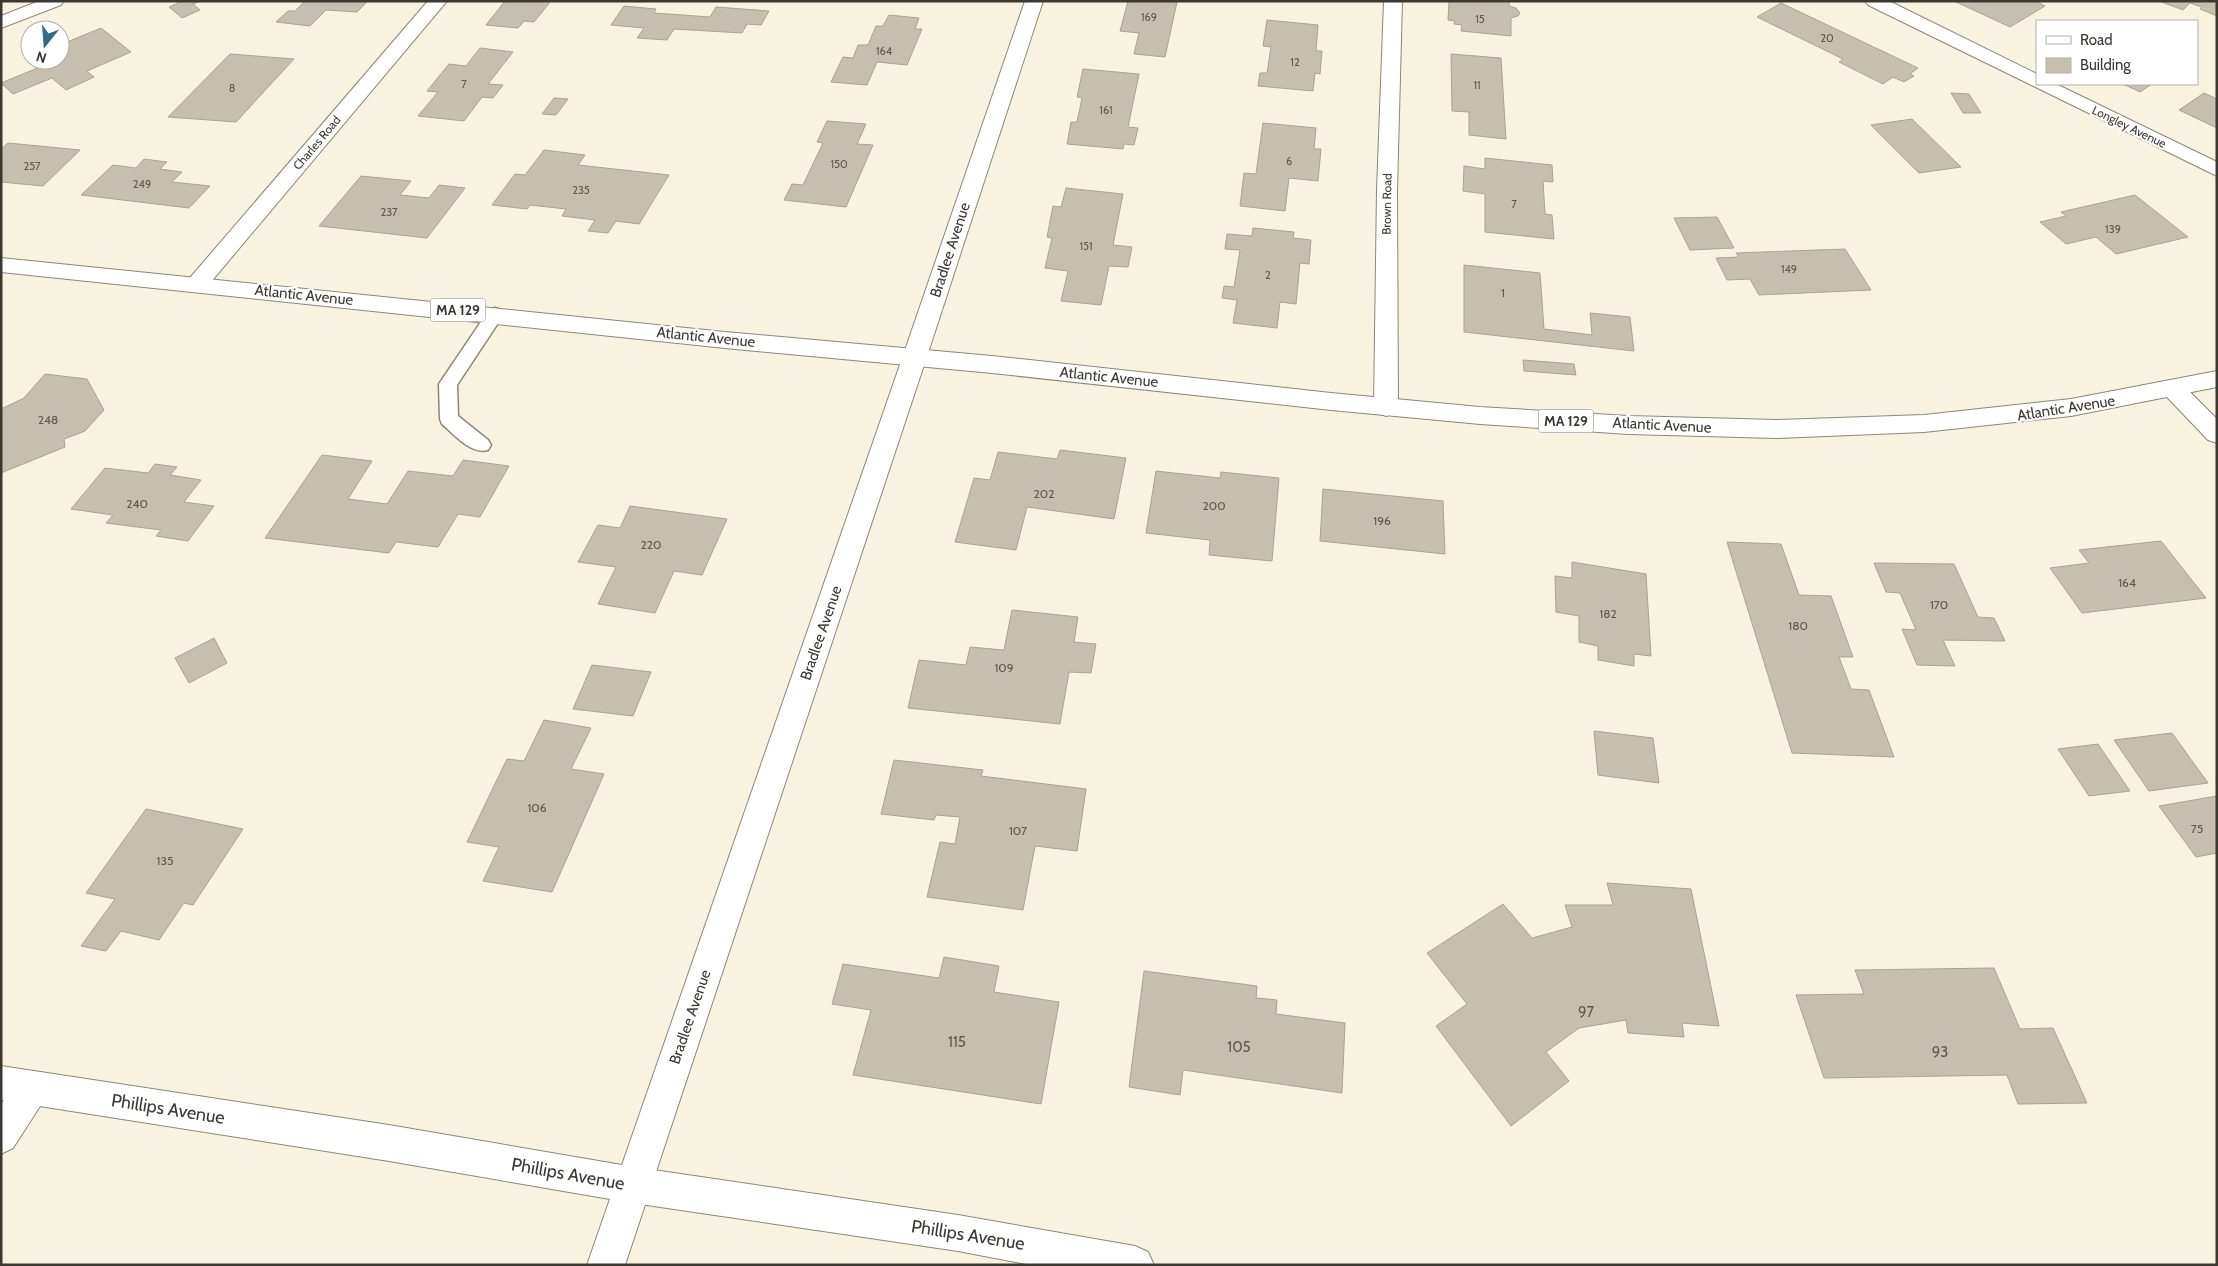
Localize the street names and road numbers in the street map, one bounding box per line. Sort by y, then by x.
street label: Longley Avenue [2090,102,2169,151]
street label: Charles Road [290,113,344,173]
street label: Brown Road [1378,173,1395,235]
street label: Bradlee Avenue [926,200,974,300]
street label: Atlantic Avenue [254,281,354,309]
road number: MA 129 [430,298,486,322]
street label: Atlantic Avenue [656,323,756,351]
street label: Atlantic Avenue [1059,363,1159,391]
street label: Atlantic Avenue [2016,391,2117,425]
road number: MA 129 [1538,410,1594,432]
street label: Atlantic Avenue [1612,413,1712,437]
street label: Bradlee Avenue [796,583,846,683]
street label: Bradlee Avenue [665,967,715,1067]
street label: Phillips Avenue [110,1089,226,1129]
street label: Phillips Avenue [510,1153,626,1195]
street label: Phillips Avenue [910,1215,1026,1255]

